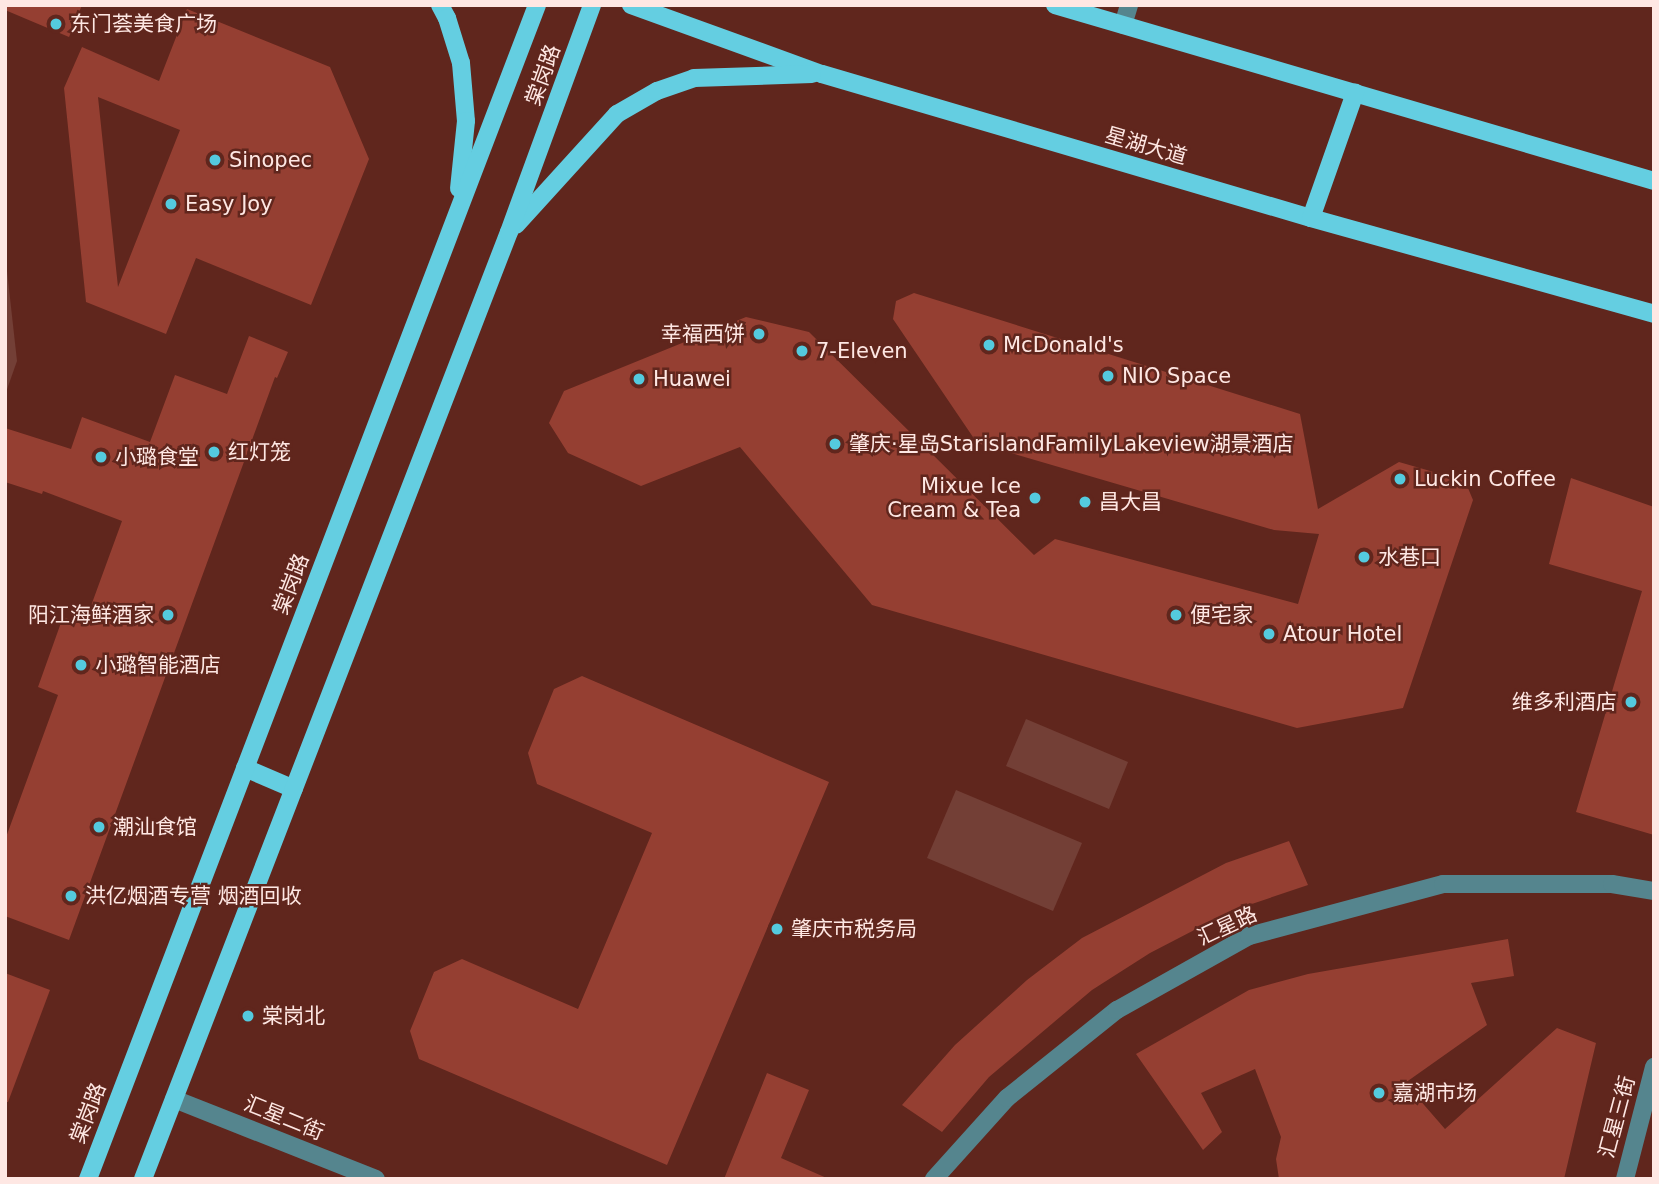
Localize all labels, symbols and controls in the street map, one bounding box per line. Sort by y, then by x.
place label: 东门荟美食广场 [70,11,217,37]
marker: 东门荟美食广场 [48,16,64,32]
street label: 棠岗路 [520,41,566,109]
street label: 星湖大道 [1102,122,1190,170]
place label: Sinopec [229,147,312,173]
marker: Sinopec [207,152,223,168]
place label: Easy Joy [185,191,273,217]
marker: Easy Joy [163,196,179,212]
place label: 幸福西饼 [661,321,745,347]
marker: 幸福西饼 [751,326,767,342]
place label: McDonald's [1003,332,1124,358]
marker: McDonald's [981,337,997,353]
place label: 7-Eleven [816,338,908,364]
marker: 7-Eleven [794,343,810,359]
place label: NIO Space [1122,363,1231,389]
place label: Huawei [653,366,731,392]
marker: NIO Space [1100,368,1116,384]
marker: Huawei [631,371,647,387]
place label: 肇庆·星岛StarislandFamilyLakeview湖景酒店 [849,431,1294,457]
marker: 肇庆·星岛StarislandFamilyLakeview湖景酒店 [827,436,843,452]
place label: 红灯笼 [228,439,291,465]
place label: 小璐食堂 [115,444,199,470]
marker: 红灯笼 [206,444,222,460]
marker: 小璐食堂 [93,449,109,465]
place label: Luckin Coffee [1414,466,1556,492]
marker: Luckin Coffee [1392,471,1408,487]
place label: Mixue Ice Cream & Tea [887,473,1021,523]
place label: 昌大昌 [1099,489,1162,515]
marker: Mixue Ice Cream & Tea [1027,490,1043,506]
marker: 昌大昌 [1077,494,1093,510]
place label: 水巷口 [1378,544,1441,570]
marker: 水巷口 [1356,549,1372,565]
street label: 棠岗路 [268,550,314,618]
place label: 阳江海鲜酒家 [28,602,154,628]
place label: 便宅家 [1190,602,1253,628]
marker: 阳江海鲜酒家 [160,607,176,623]
marker: 便宅家 [1168,607,1184,623]
place label: Atour Hotel [1283,621,1402,647]
marker: Atour Hotel [1261,626,1277,642]
place label: 小璐智能酒店 [95,652,221,678]
marker: 小璐智能酒店 [73,657,89,673]
place label: 维多利酒店 [1512,689,1617,715]
marker: 维多利酒店 [1623,694,1639,710]
place label: 潮汕食馆 [113,814,197,840]
marker: 潮汕食馆 [91,819,107,835]
place label: 洪亿烟酒专营 烟酒回收 [85,883,302,909]
marker: 洪亿烟酒专营 烟酒回收 [63,888,79,904]
street label: 汇星路 [1193,901,1261,951]
place label: 肇庆市税务局 [791,916,917,942]
marker: 肇庆市税务局 [769,921,785,937]
place label: 棠岗北 [262,1003,325,1029]
marker: 棠岗北 [240,1008,256,1024]
street label: 汇星三街 [1594,1073,1640,1161]
street label: 棠岗路 [65,1079,111,1147]
place label: 嘉湖市场 [1393,1080,1477,1106]
marker: 嘉湖市场 [1371,1085,1387,1101]
street label: 汇星二街 [240,1091,328,1145]

